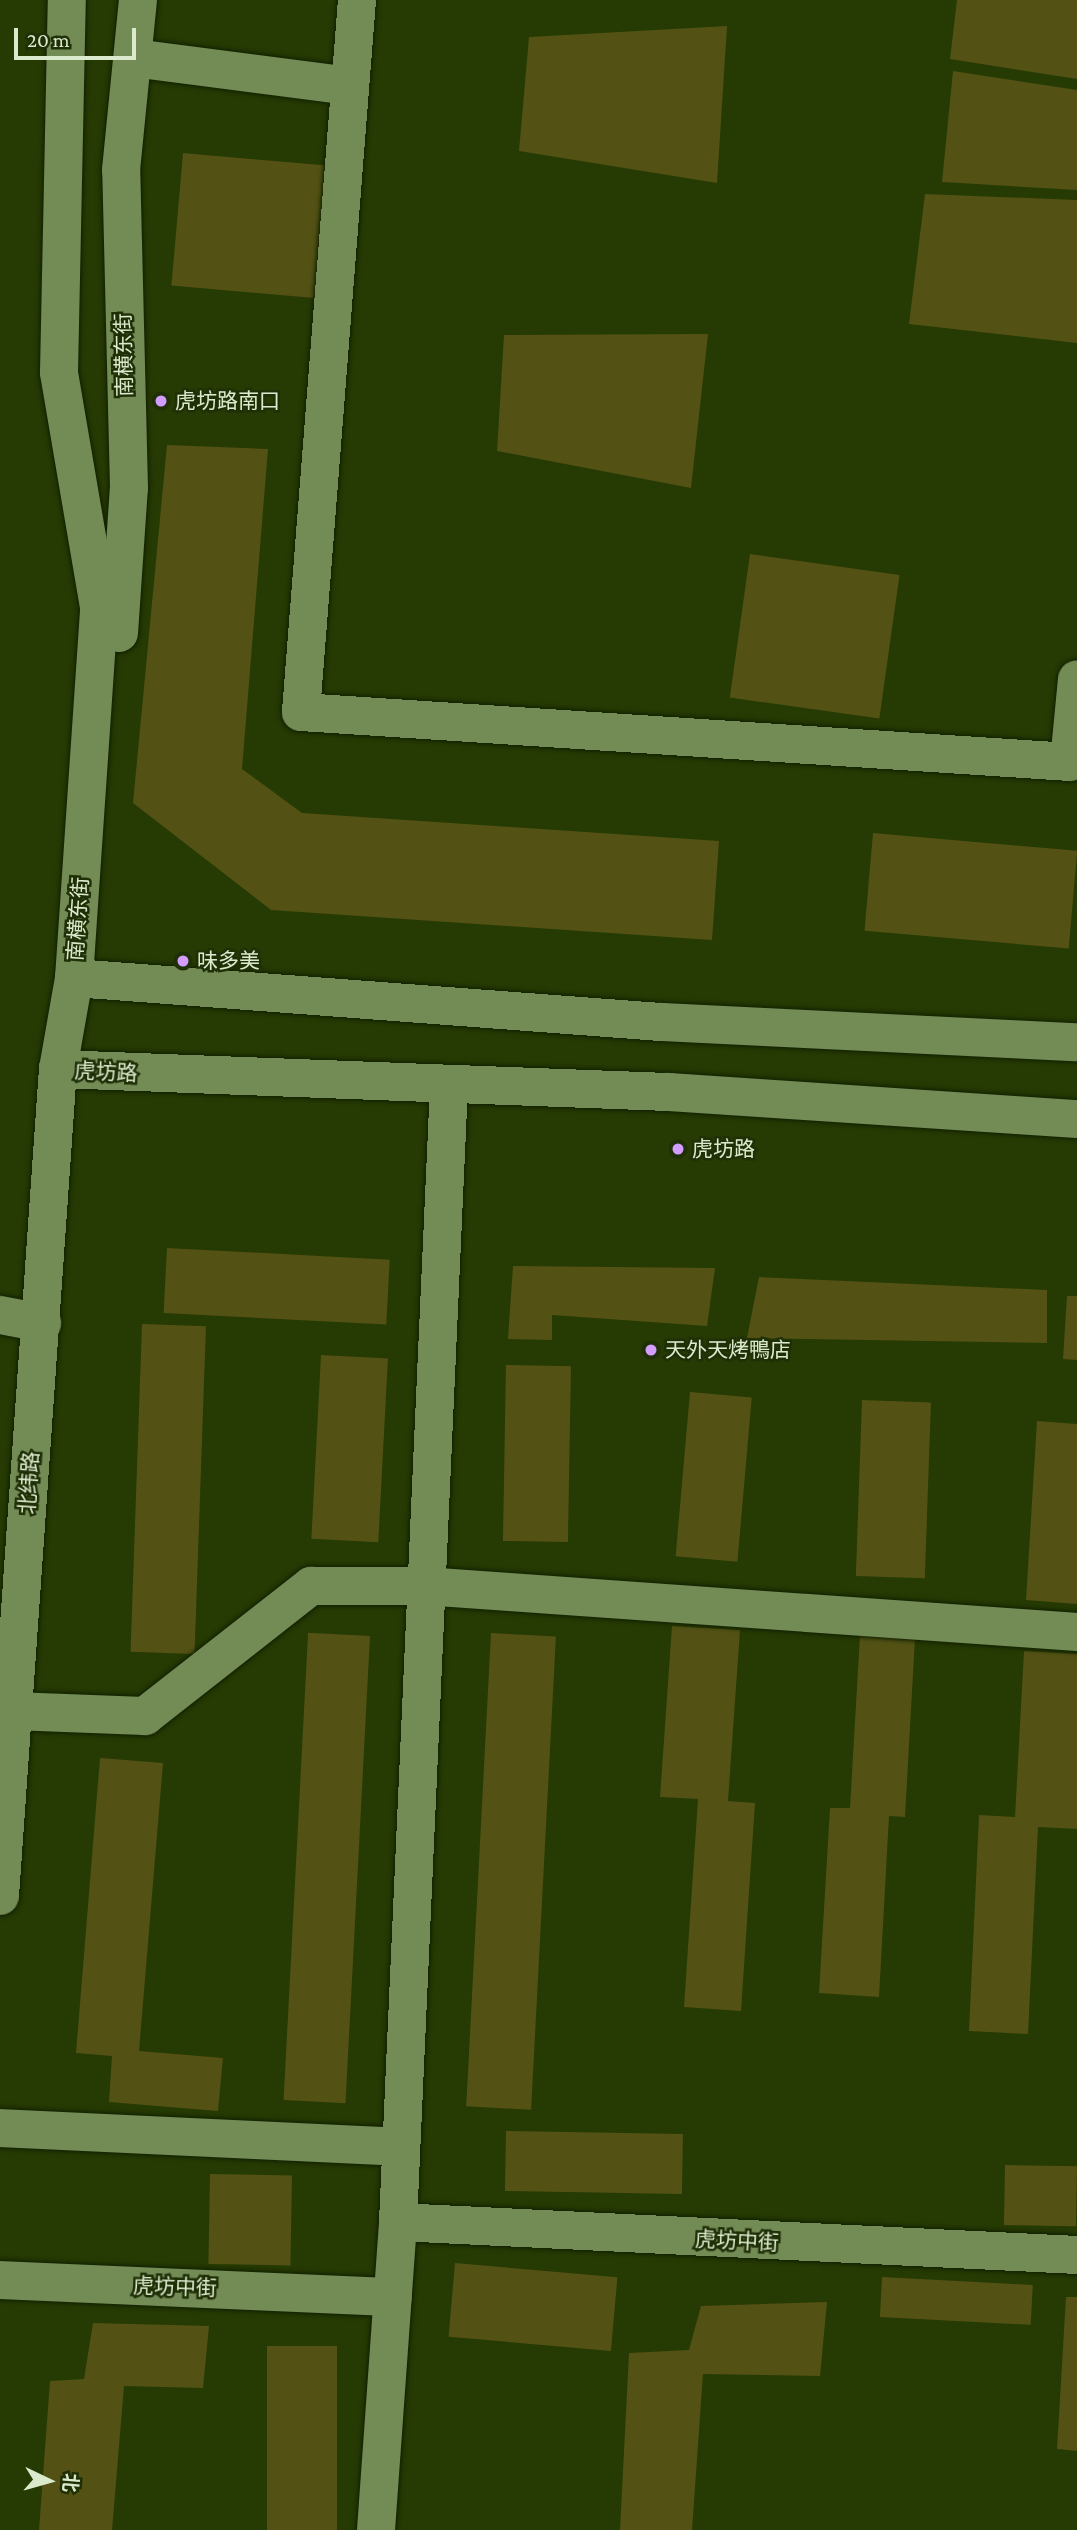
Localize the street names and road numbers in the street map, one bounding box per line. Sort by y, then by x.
street label: 南横东街 [111,313,137,397]
street label: 南横东街 [63,876,93,962]
street label: 虎坊路 [74,1058,138,1086]
street label: 北纬路 [14,1451,44,1515]
street label: 虎坊中街 [694,2226,780,2256]
street label: 虎坊中街 [133,2273,217,2301]

